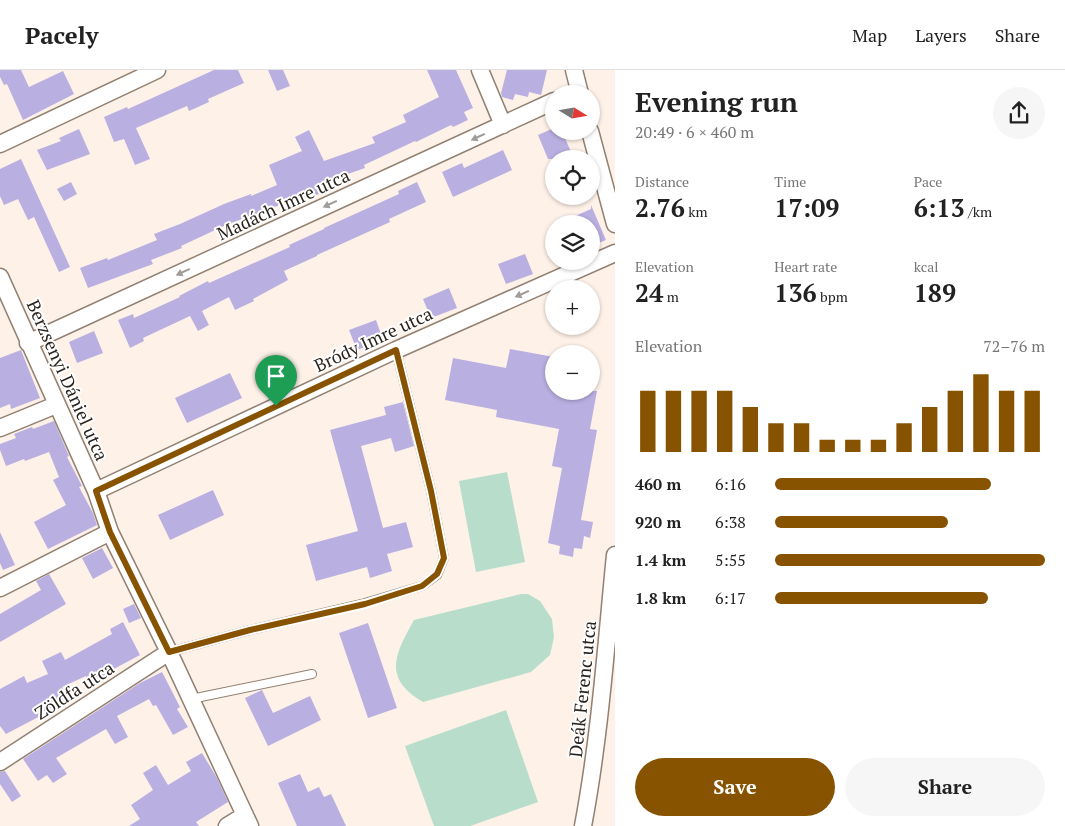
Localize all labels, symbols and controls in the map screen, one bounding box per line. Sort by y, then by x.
text: Pacely [25,19,98,51]
text: Map [852,23,887,47]
text: Layers [915,23,967,47]
text: Share [995,23,1040,47]
text: Evening run [635,83,798,120]
north arrow [545,85,600,140]
map controls [545,85,600,400]
button: share [993,87,1045,139]
text: 20:49 · 6 × 460 m [635,121,754,143]
one-way arrow [471,133,485,141]
button: locate [545,150,600,205]
street label: Madách Imre utca [213,163,353,245]
text: Distance [635,172,689,191]
text: Time [774,172,806,191]
text: Pace [914,172,942,191]
text: 2.76 [635,191,685,224]
text: 17:09 [774,191,839,224]
text: 6:13 [914,191,965,224]
one-way arrow [323,201,337,209]
text: km [685,202,708,221]
text: /km [965,202,992,221]
button: layers [545,215,600,270]
text: Elevation [635,257,694,276]
text: Heart rate [774,257,837,276]
text: kcal [914,257,939,276]
one-way arrow [176,268,190,276]
text: 24 [635,276,663,309]
text: 136 [774,276,817,309]
text: 189 [914,276,956,309]
button: + [545,280,600,335]
text: m [663,287,679,306]
text: bpm [817,287,848,306]
one-way arrow [515,290,529,298]
street label: Berzsenyi Dániel utca [22,296,114,464]
street label: Bródy Imre utca [310,301,436,377]
text: Elevation [635,335,702,357]
text: 72–76 m [983,335,1045,357]
button: − [545,345,600,400]
pin [255,355,297,406]
icon: arrive [262,362,290,390]
text: 460 m [635,473,681,495]
text: 6:16 [715,473,746,495]
text: 920 m [635,511,681,533]
text: 6:38 [715,511,746,533]
text: 1.4 km [635,549,686,571]
text: 5:55 [715,549,746,571]
text: 1.8 km [635,587,686,609]
text: 6:17 [715,587,746,609]
street label: Deák Ferenc utca [563,619,601,759]
street label: Zöldfa utca [30,655,118,725]
button: Save [635,758,835,816]
button: Share [845,758,1045,816]

